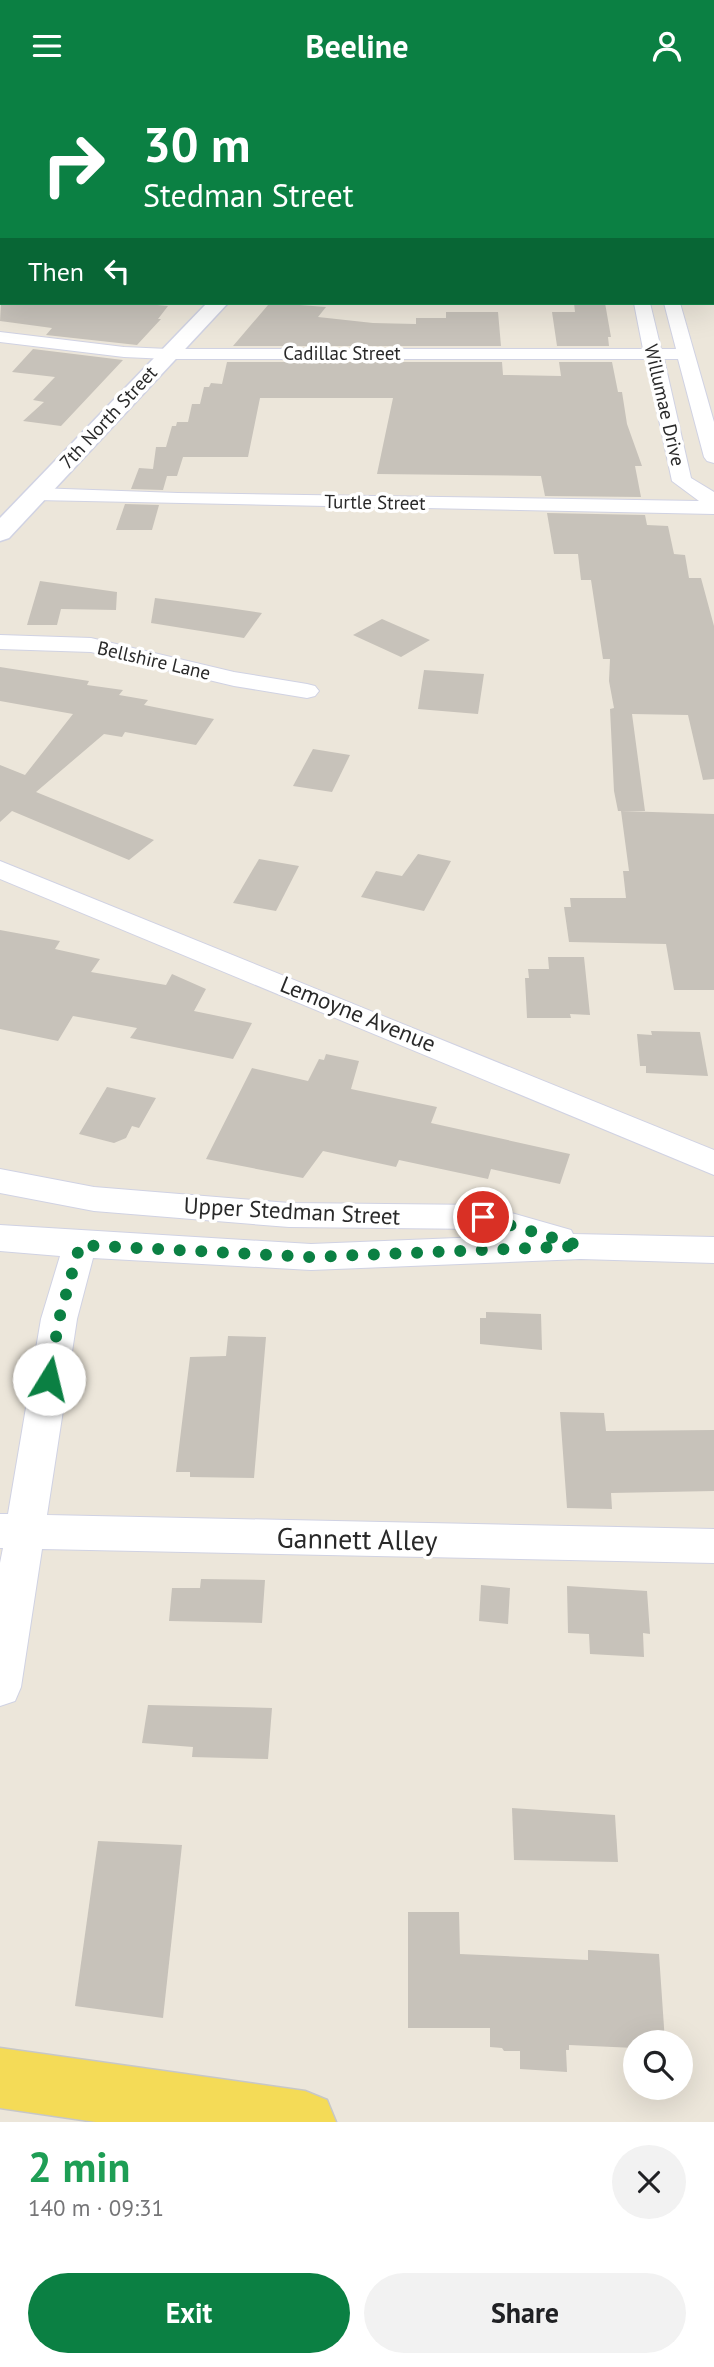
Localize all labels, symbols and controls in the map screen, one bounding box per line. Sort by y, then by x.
text: Beeline [306,25,408,67]
icon: menu [28,27,66,65]
icon: person [648,27,686,65]
text: 30 m [143,112,250,176]
icon: right [28,119,119,210]
text: Stedman Street [143,174,354,216]
icon: left [98,252,136,290]
text: Then [28,255,84,288]
street label: Cadillac Street [283,341,401,365]
street label: Willumae Drive [639,342,691,468]
street label: 7th North Street [54,360,162,474]
street label: Turtle Street [324,489,426,515]
street label: Bellshire Lane [95,635,213,685]
street label: Lemoyne Avenue [276,969,440,1058]
pin [453,1187,513,1247]
street label: Upper Stedman Street [183,1190,401,1231]
icon: arrive [464,1198,502,1236]
position arrow [12,1342,86,1416]
street label: Gannett Alley [276,1519,438,1558]
map controls [623,2030,693,2100]
button: search [623,2030,693,2100]
text: 2 min [28,2139,130,2194]
button: close [612,2145,686,2219]
text: 140 m · 09:31 [28,2193,164,2222]
button: Exit [28,2273,350,2353]
button: Share [364,2273,686,2353]

